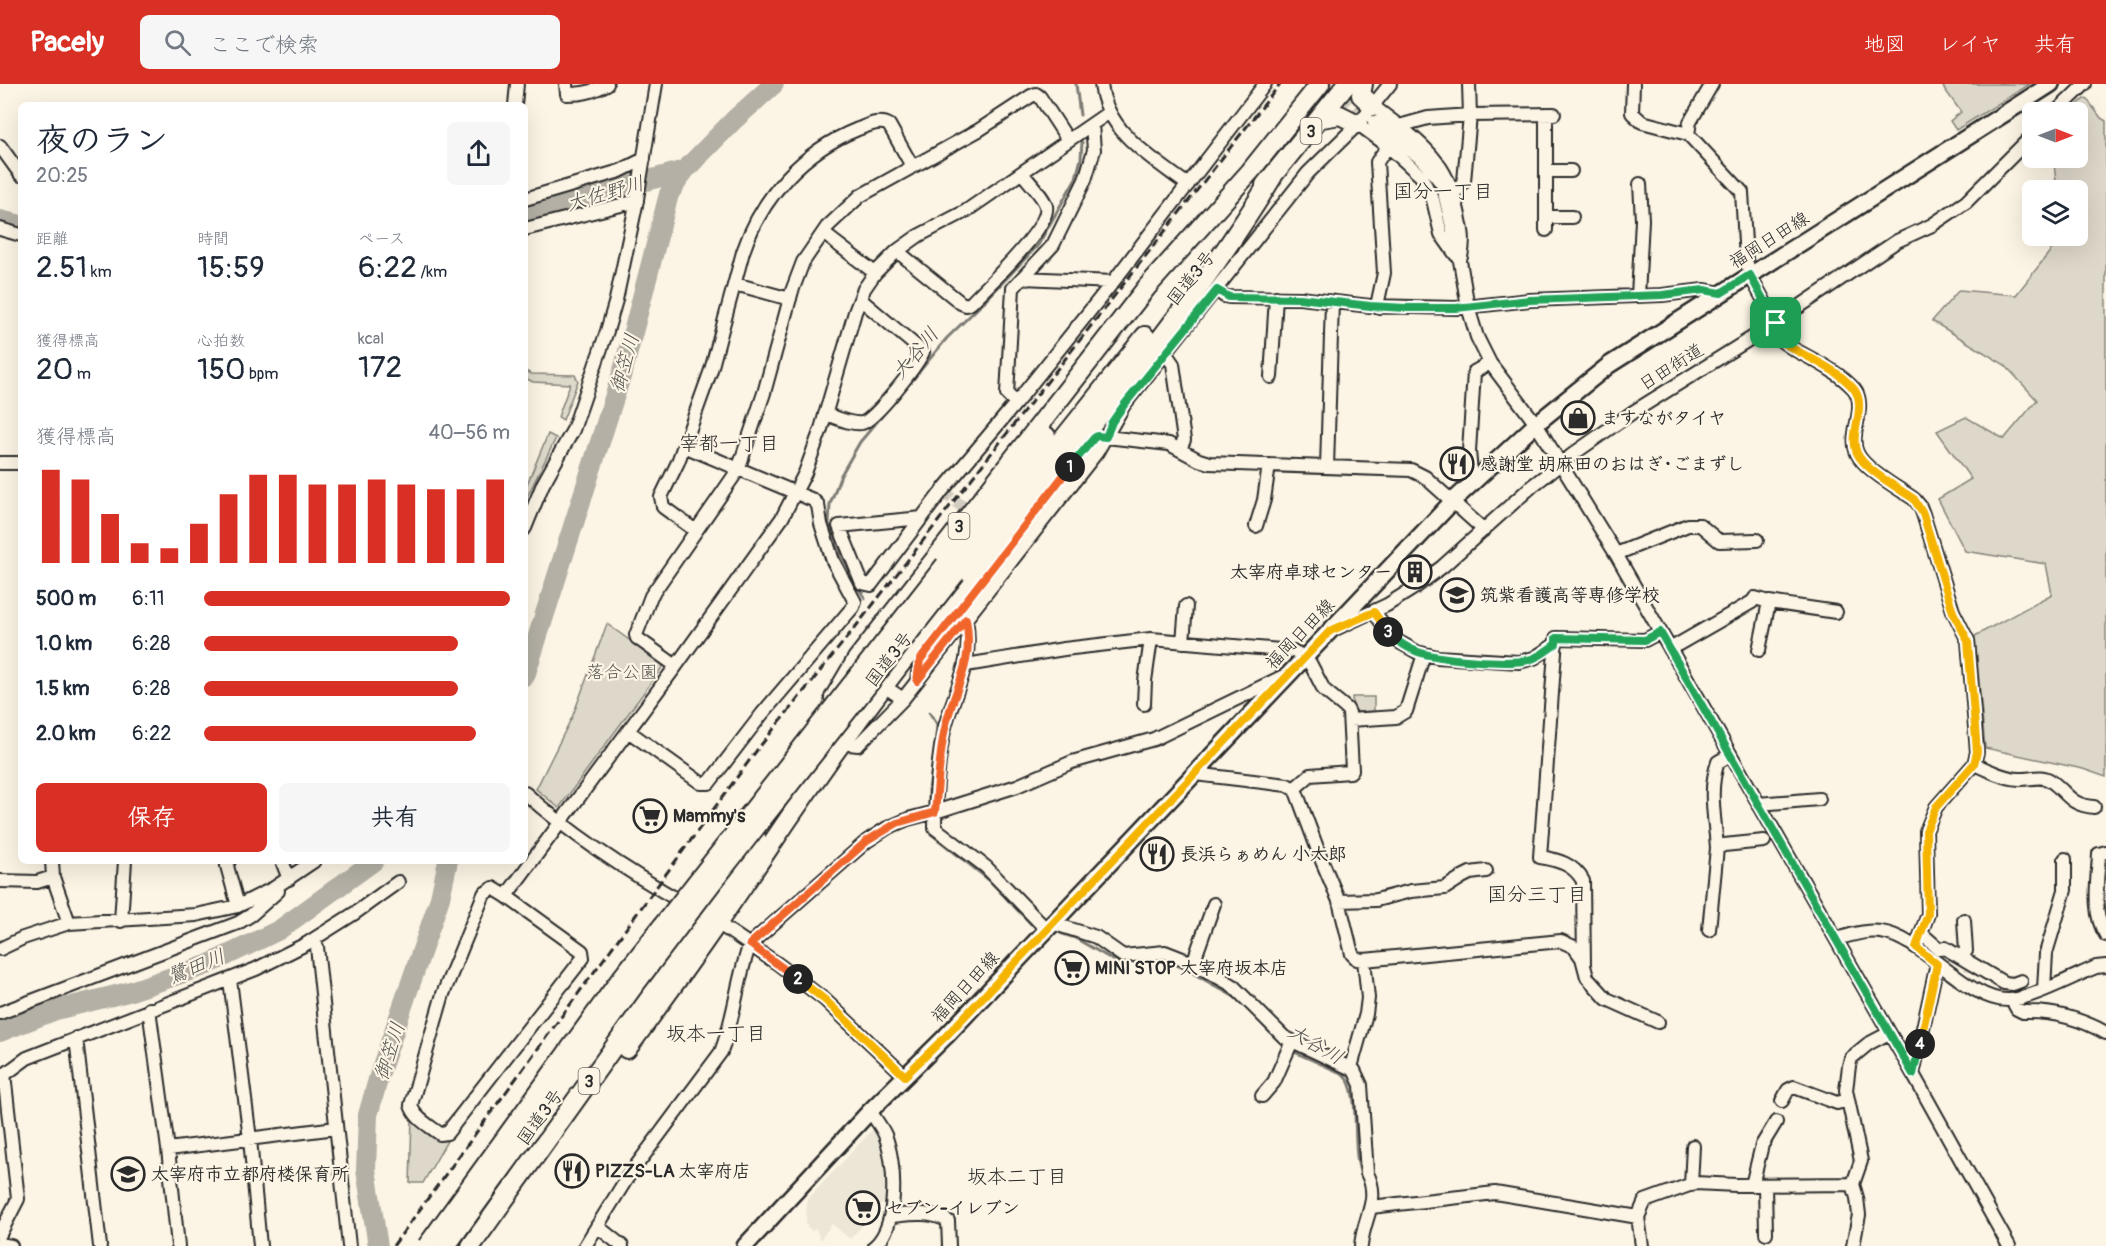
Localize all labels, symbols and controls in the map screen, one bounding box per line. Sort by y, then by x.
search box [140,15,560,69]
text: Pacely [30,25,104,60]
icon: search [161,26,194,59]
text: ここで検索 [209,31,319,59]
text: 地図 [1864,31,1906,58]
text: レイヤ [1939,31,2001,58]
text: 共有 [2034,31,2076,58]
north arrow [2022,102,2088,168]
map controls [2022,102,2088,246]
road number: 3 [1300,118,1322,144]
text: 夜のラン [36,120,168,161]
button: share [447,122,510,185]
text: 20:25 [36,163,88,188]
water label: 大佐野川 [563,170,647,217]
district label: 国分一丁目 [1393,179,1493,204]
button: layers [2022,180,2088,246]
street label: 福岡日田線 [1725,207,1814,274]
text: 距離 [36,229,68,249]
text: 時間 [197,229,229,249]
text: ペース [358,229,405,249]
street label: 国道3号 [1162,246,1220,310]
text: 2.51 [36,249,87,286]
text: 15:59 [197,249,265,286]
text: 6:22 [358,249,417,286]
text: km [87,262,112,282]
text: /km [417,262,447,282]
pin [1750,297,1801,348]
icon: arrive [1759,306,1792,339]
water label: 大谷川 [887,322,944,384]
text: kcal [358,329,384,349]
text: 獲得標高 [36,331,100,351]
text: 心拍数 [197,331,245,351]
water label: 御笠川 [604,331,645,395]
street label: 日田街道 [1635,339,1708,396]
text: 172 [358,349,402,386]
text: 20 [36,351,73,388]
text: 150 [197,351,245,388]
text: m [73,364,91,384]
text: bpm [245,364,279,384]
shop icon: ますながタイヤ [1560,400,1596,436]
place label: ますながタイヤ [1601,407,1726,430]
text: 40–56 m [428,420,510,445]
text: 獲得標高 [36,424,116,449]
district label: 宰都一丁目 [679,431,779,456]
restaurant icon: 感謝堂 胡麻田のおはぎ･ごまずし [1439,446,1475,482]
pin: 1 [1055,452,1085,482]
place label: 感謝堂 胡麻田のおはぎ･ごまずし [1480,453,1745,476]
text: 1 [1067,457,1073,477]
road number: 3 [948,513,970,539]
building icon: 太宰府卓球センター [1397,554,1433,590]
place label: 太宰府卓球センター [1230,561,1392,584]
school or university icon: 筑紫看護高等専修学校 [1439,577,1475,613]
place label: 筑紫看護高等専修学校 [1480,584,1660,607]
text: 500 m [36,586,96,611]
text: 6:11 [132,586,165,611]
street label: 福岡日田線 [1261,594,1340,675]
pin: 3 [1373,617,1403,647]
text: 3 [1384,622,1392,642]
street label: 国道3号 [861,627,918,692]
text: 1.0 km [36,631,92,656]
text: 6:28 [132,631,170,656]
park label: 落合公園 [586,661,658,684]
text: 1.5 km [36,676,89,701]
text: 6:28 [132,676,170,701]
text: 2.0 km [36,721,96,746]
text: 6:22 [132,721,171,746]
button: 保存 [36,783,267,852]
button: 共有 [279,783,510,852]
supermarket icon: Mammy's [632,798,668,834]
place label: Mammy's [673,805,746,828]
restaurant icon: 長浜らぁめん 小太郎 [1139,836,1175,872]
place label: 長浜らぁめん 小太郎 [1180,843,1346,866]
district label: 国分三丁目 [1487,882,1587,907]
water label: 鷺田川 [164,944,229,989]
street label: 福岡日田線 [926,947,1004,1028]
supermarket icon: MINI STOP 太宰府坂本店 [1054,950,1090,986]
place label: MINI STOP 太宰府坂本店 [1095,957,1288,980]
pin: 2 [783,964,813,994]
text: 2 [794,969,802,989]
water label: 御笠川 [368,1019,411,1084]
water label: 大谷川 [1284,1019,1348,1070]
district label: 坂本一丁目 [666,1021,766,1046]
pin: 4 [1905,1029,1935,1059]
text: 4 [1915,1034,1925,1054]
road number: 3 [578,1068,600,1094]
street label: 国道3号 [512,1085,569,1150]
restaurant icon: PIZZS-LA 太宰府店 [554,1153,590,1189]
school or university icon: 太宰府市立都府楼保育所 [110,1156,146,1192]
place label: PIZZS-LA 太宰府店 [595,1160,750,1183]
place label: 太宰府市立都府楼保育所 [151,1163,349,1186]
district label: 坂本二丁目 [967,1164,1067,1189]
supermarket icon: セブン-イレブン [845,1190,881,1226]
place label: セブン-イレブン [886,1197,1020,1220]

